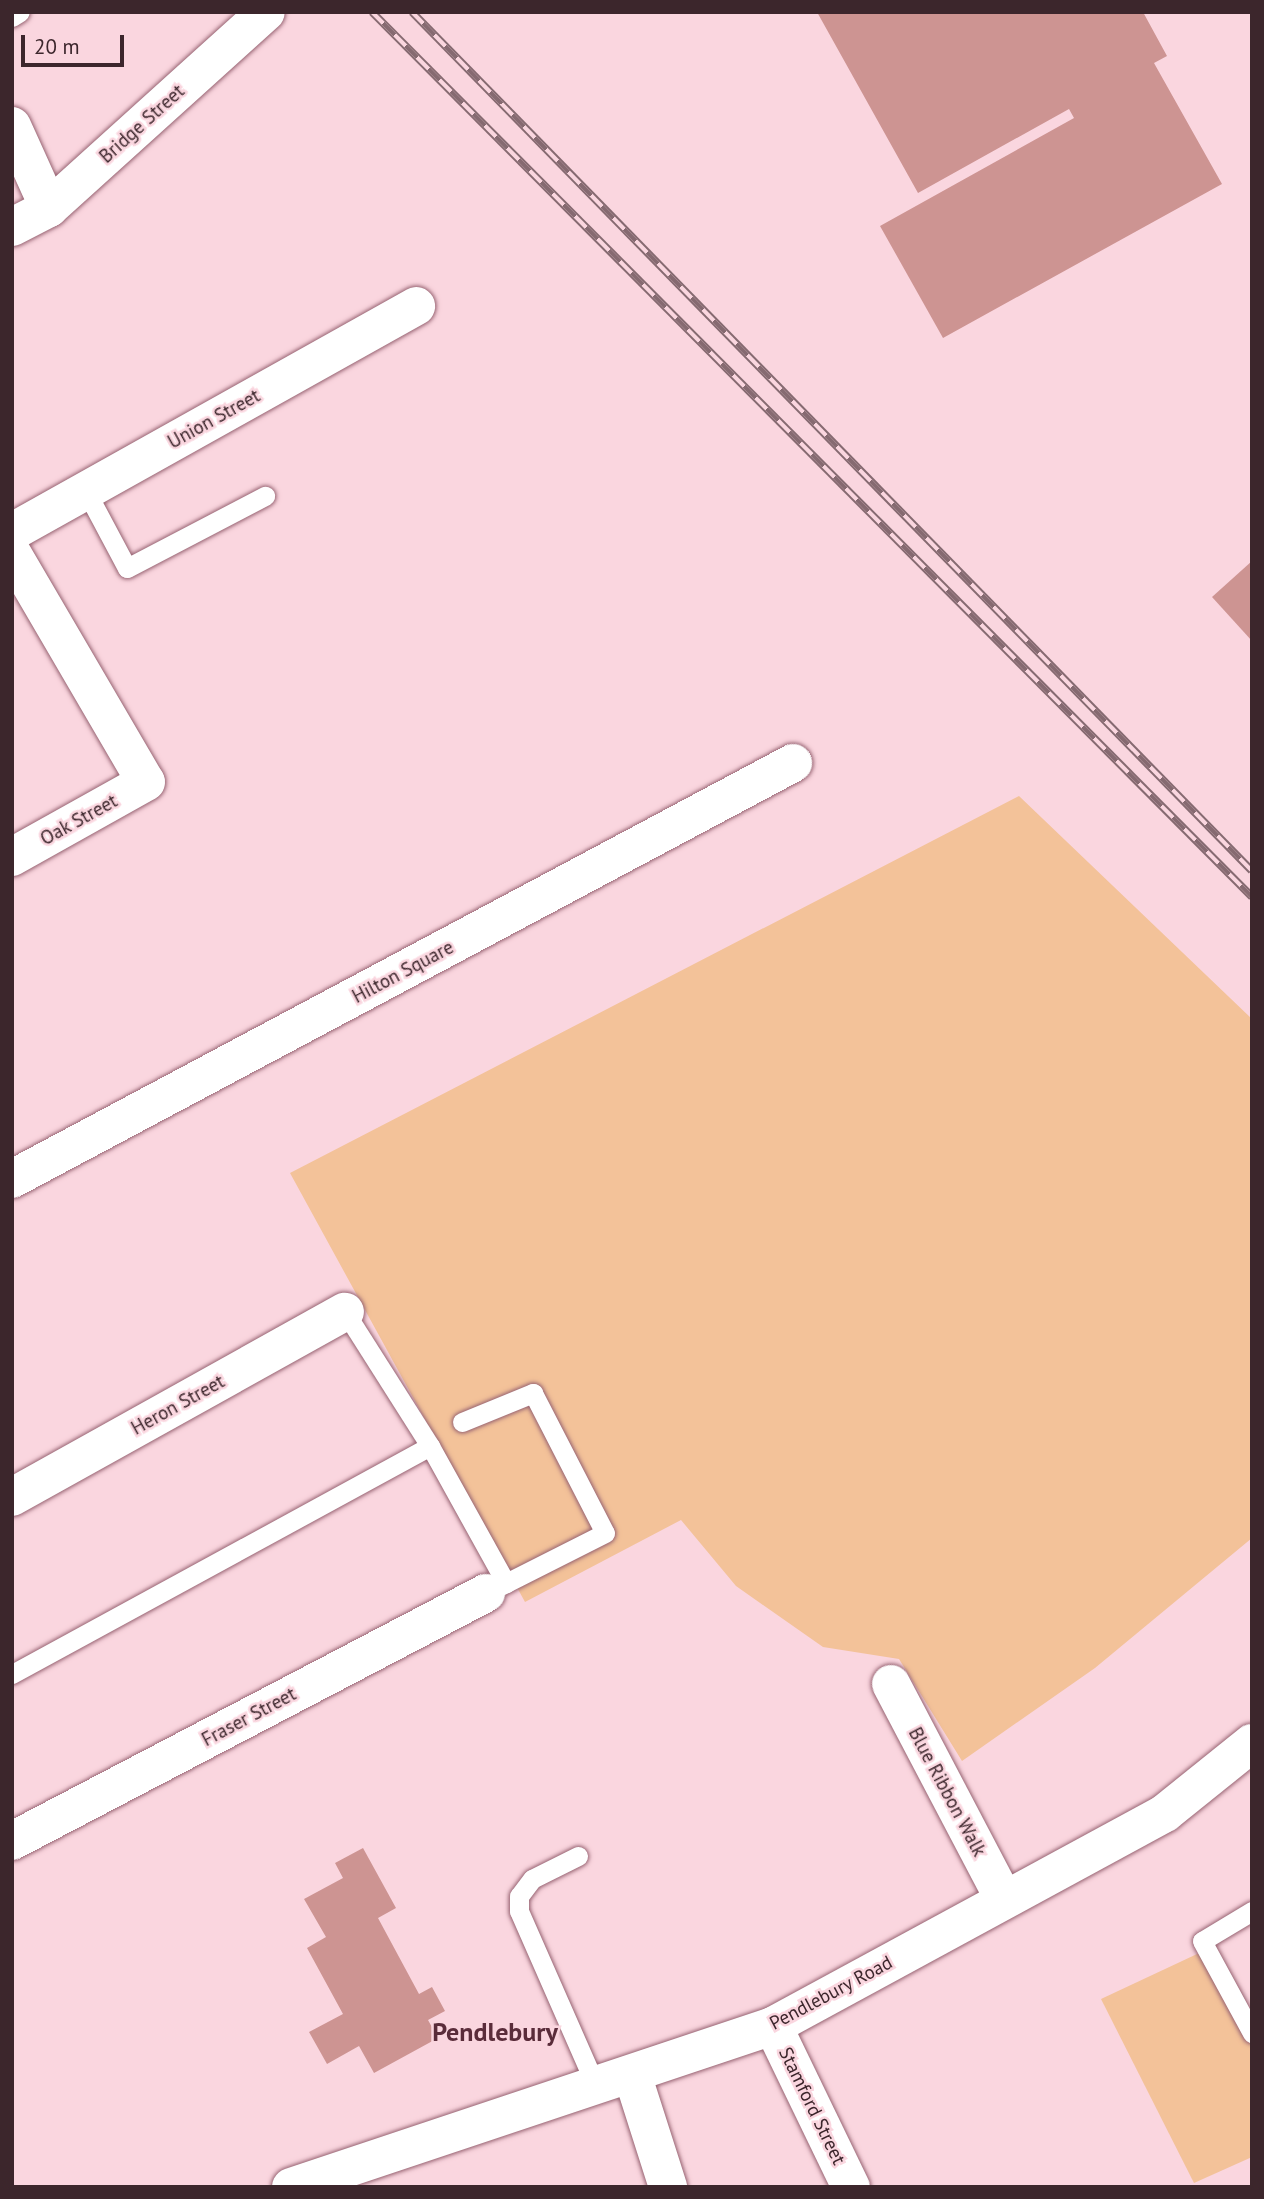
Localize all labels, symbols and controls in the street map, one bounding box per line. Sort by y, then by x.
scale bar [24,21,128,65]
text: 20 m [34,33,80,60]
street label: Bridge Street [95,80,189,168]
street label: Union Street [164,384,264,454]
street label: Oak Street [36,789,122,851]
street label: Hilton Square [348,936,458,1008]
street label: Heron Street [127,1370,229,1440]
street label: Fraser Street [198,1683,300,1751]
street label: Blue Ribbon Walk [903,1723,991,1861]
street label: Pendlebury Road [765,1951,897,2035]
district label: Pendlebury [432,2016,558,2048]
street label: Stamford Street [774,2044,850,2168]

